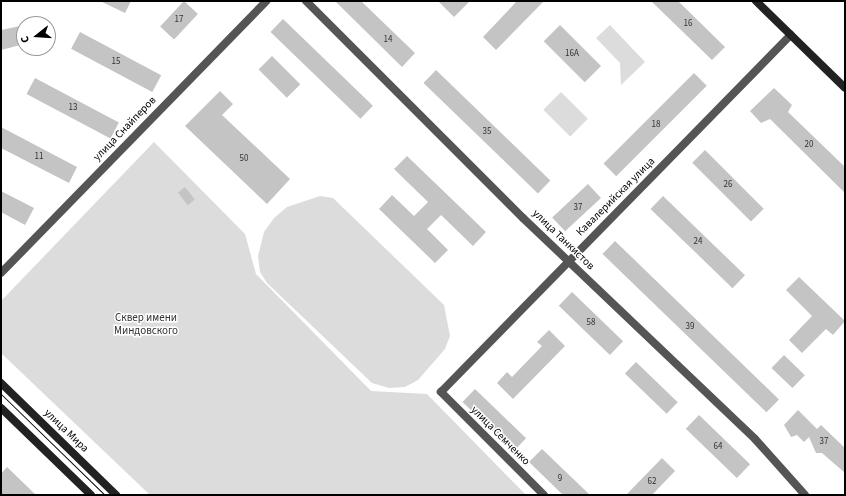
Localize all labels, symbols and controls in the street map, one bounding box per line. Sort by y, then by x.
house number: 17 [175,15,183,25]
north arrow [16,16,56,56]
house number: 16 [684,19,692,29]
text: С [17,34,33,45]
house number: 14 [384,35,392,45]
house number: 16А [565,49,579,59]
house number: 15 [112,57,120,67]
street label: улица Снайперов [91,94,159,164]
house number: 13 [69,103,77,113]
house number: 18 [652,120,660,130]
house number: 35 [483,127,491,137]
house number: 20 [805,140,813,150]
house number: 11 [35,152,43,162]
house number: 50 [240,154,248,164]
street label: Кавалерийская улица [574,155,658,239]
house number: 26 [724,180,732,190]
house number: 37 [574,203,582,213]
street label: улица Танкистов [529,207,597,273]
house number: 24 [694,237,702,247]
park label: Сквер имени Миндовского [114,312,178,338]
house number: 58 [587,318,595,328]
house number: 39 [686,322,694,332]
street label: улица Семченко [468,404,532,468]
street label: улица Мира [41,407,91,455]
house number: 37 [820,437,828,447]
house number: 64 [714,442,722,452]
house number: 9 [558,474,562,484]
house number: 62 [648,477,656,487]

